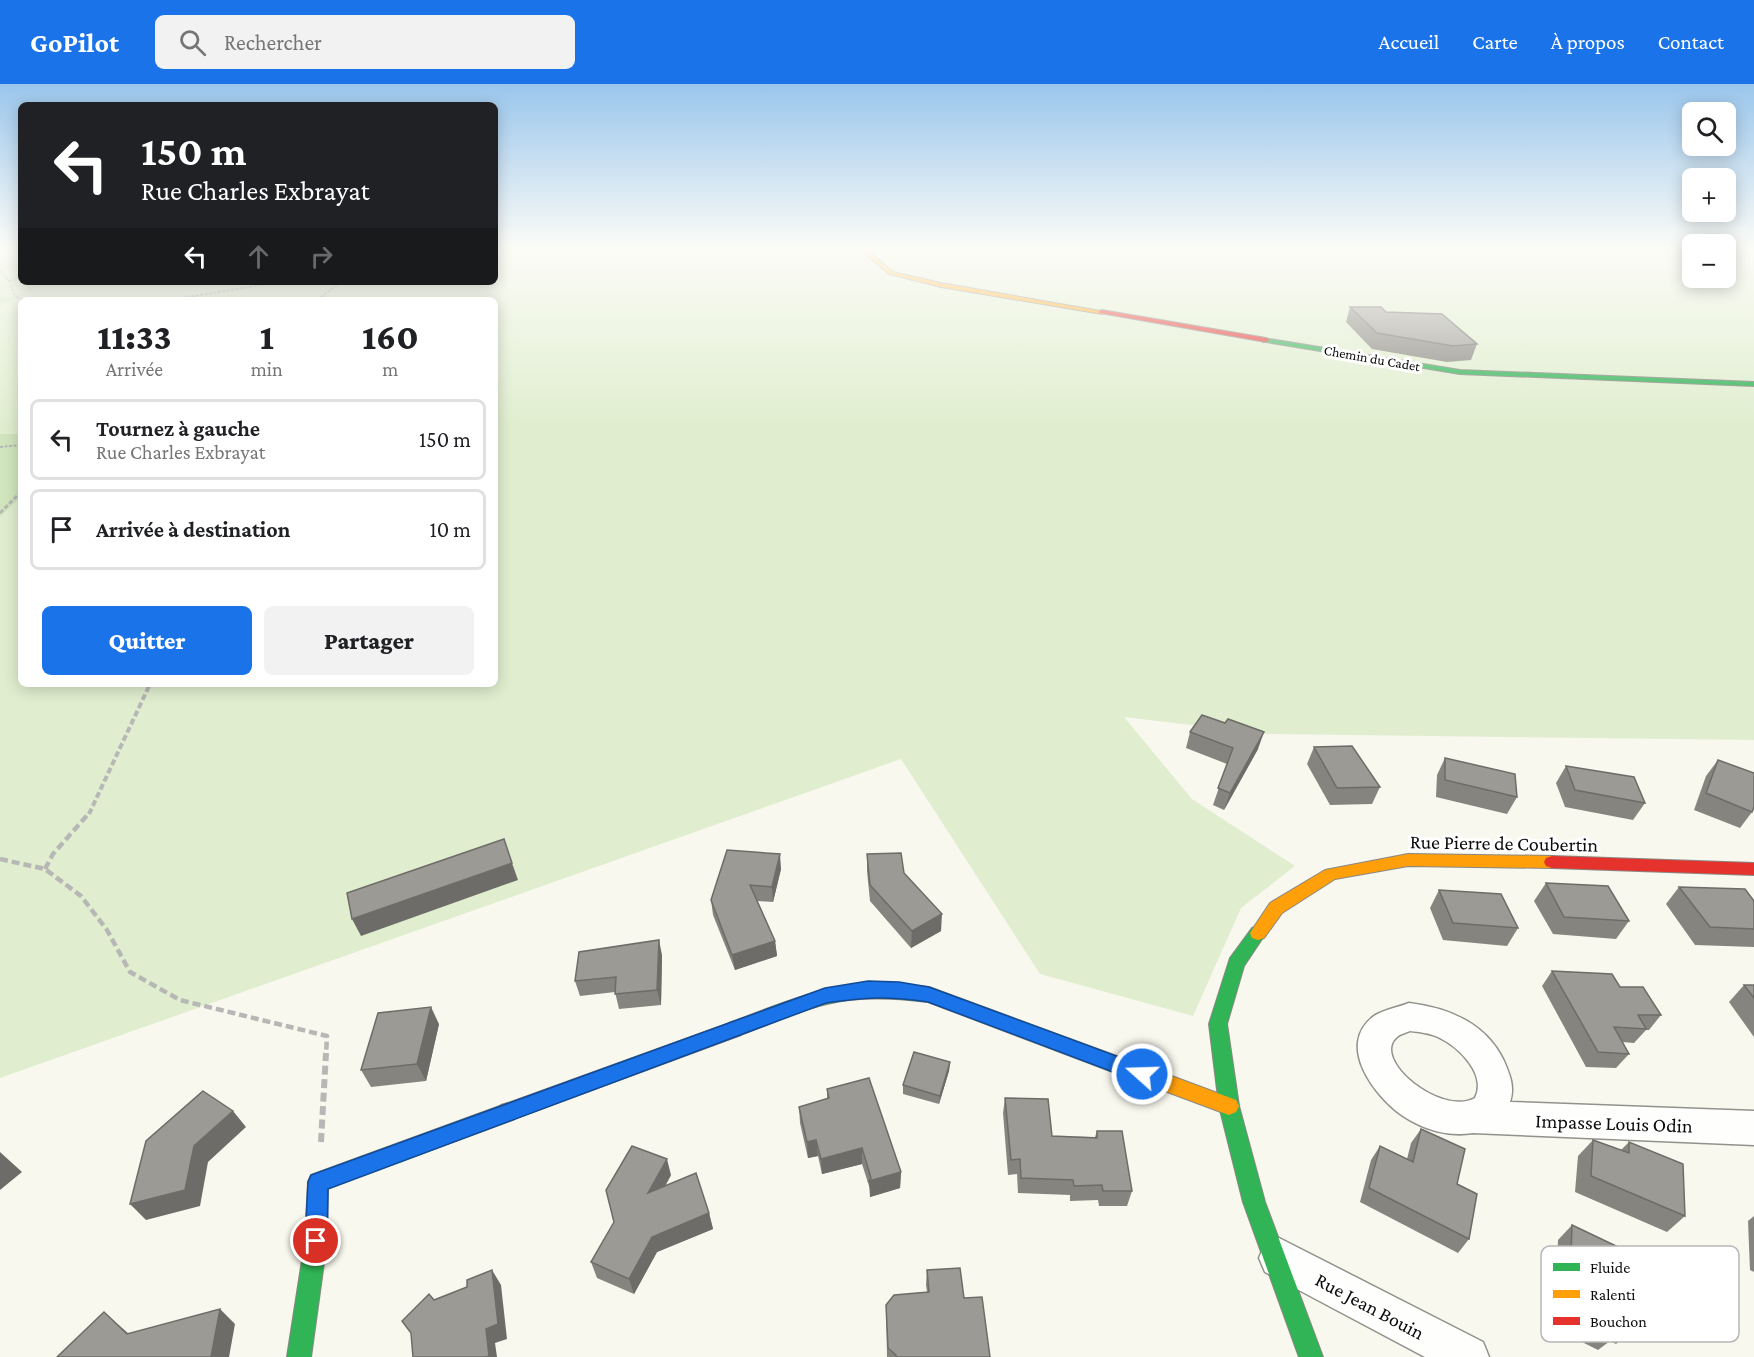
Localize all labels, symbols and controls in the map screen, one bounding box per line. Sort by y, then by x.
search box [155,15,575,69]
icon: search [176,26,209,59]
text: GoPilot [30,27,119,58]
text: Rechercher [224,30,322,55]
text: Accueil [1379,30,1439,54]
text: Carte [1472,30,1518,54]
text: À propos [1551,30,1625,54]
text: Contact [1658,30,1724,54]
map controls [1682,102,1736,288]
button: search [1682,102,1736,156]
icon: left [42,126,120,204]
text: 150 m [141,127,246,174]
button: + [1682,168,1736,222]
text: Rue Charles Exbrayat [141,176,370,206]
button: − [1682,234,1736,288]
icon: left [179,240,212,273]
icon: ahead [242,240,275,273]
icon: right [305,240,338,273]
text: 11:33 [97,317,171,357]
text: 1 [260,317,274,357]
text: 160 [362,317,419,357]
street label: Chemin du Cadet [1323,342,1422,374]
text: Arrivée [106,358,163,380]
text: min [251,358,283,380]
text: m [382,358,398,380]
text: Tournez à gauche [96,416,260,441]
icon: left [45,423,78,456]
text: 150 m [419,427,471,452]
text: Rue Charles Exbrayat [96,441,265,463]
icon: arrive [45,513,78,546]
text: Arrivée à destination [96,517,290,542]
text: 10 m [429,517,471,542]
button: Quitter [42,606,252,675]
button: Partager [264,606,474,675]
street label: Rue Pierre de Coubertin [1410,830,1599,856]
position arrow [1110,1042,1174,1106]
street label: Impasse Louis Odin [1535,1109,1693,1138]
pin [290,1215,341,1266]
icon: arrive [299,1224,332,1257]
legend [1541,1246,1739,1342]
text: Fluide [1590,1259,1630,1276]
street label: Rue Jean Bouin [1311,1268,1428,1345]
text: Ralenti [1590,1286,1635,1303]
text: Bouchon [1590,1313,1647,1330]

